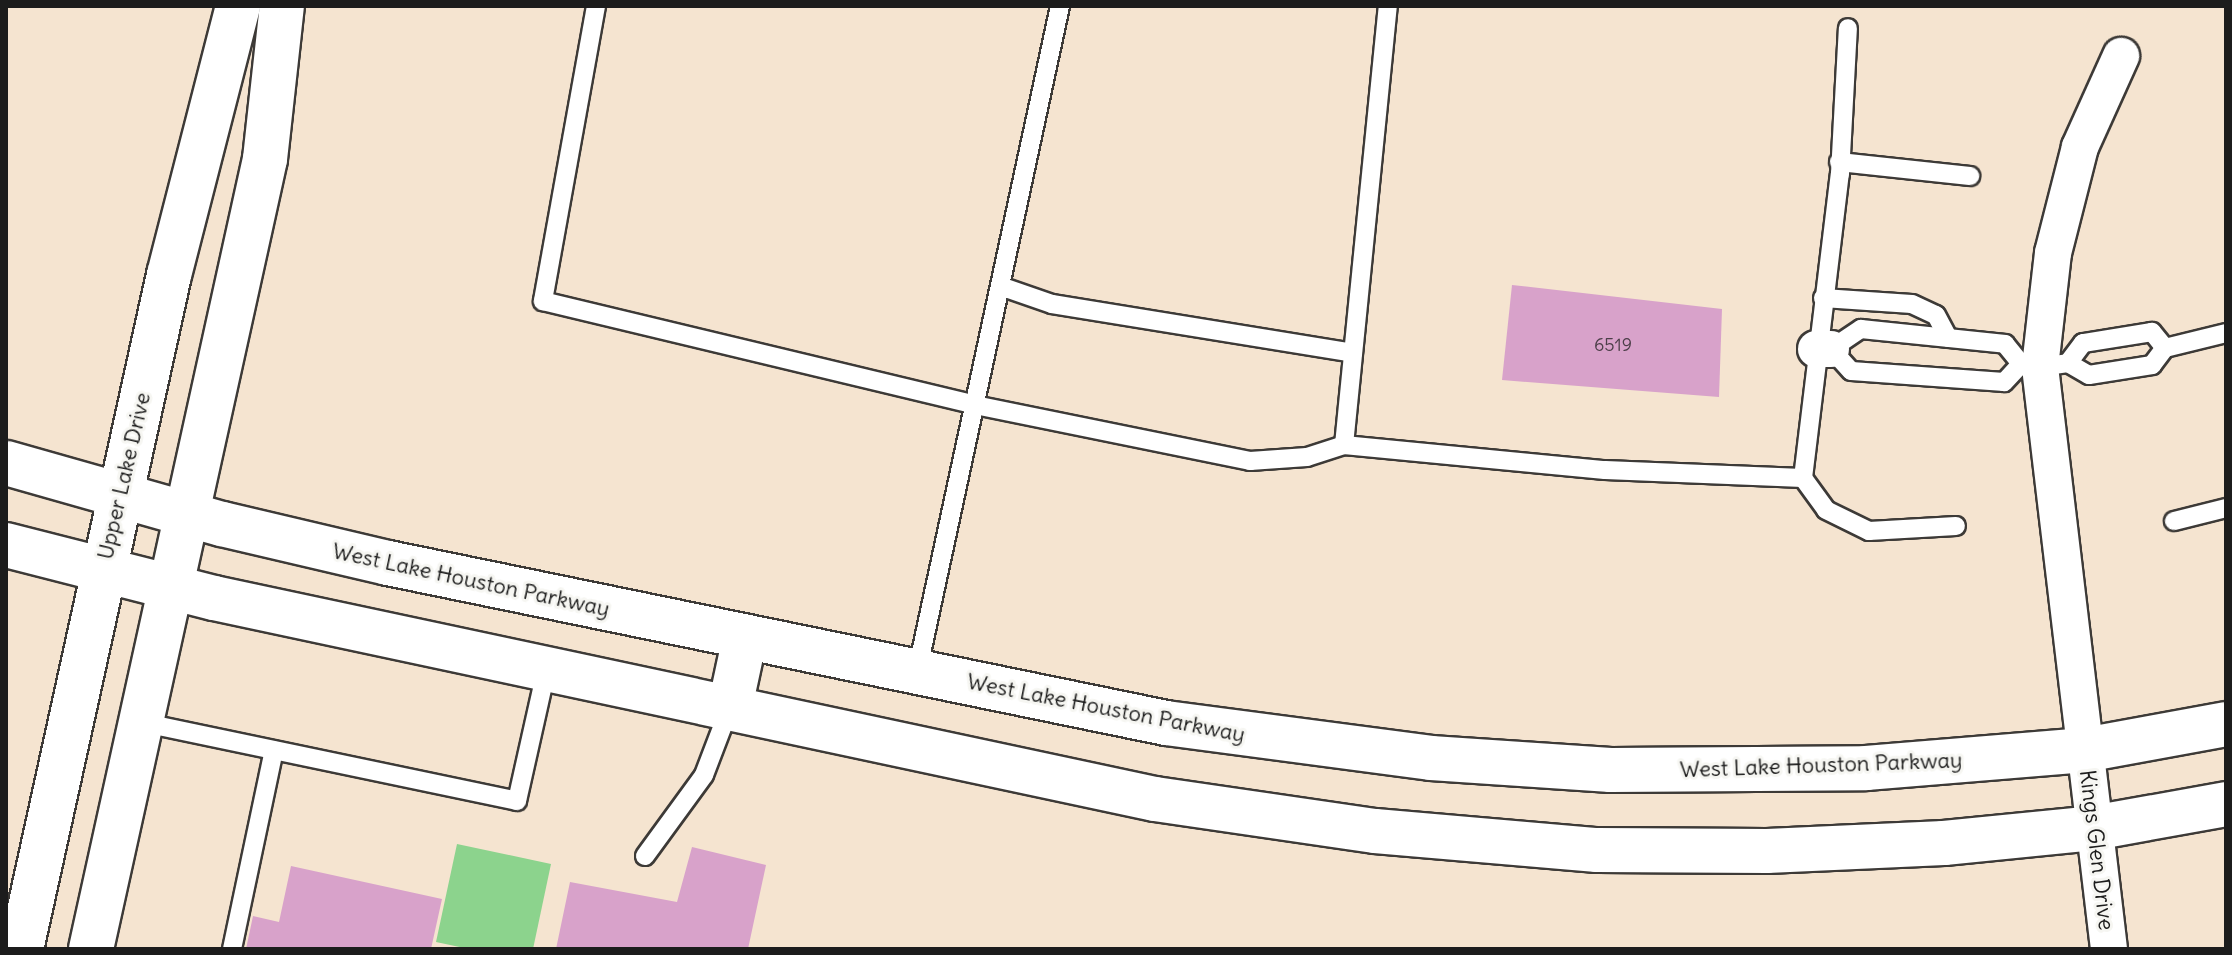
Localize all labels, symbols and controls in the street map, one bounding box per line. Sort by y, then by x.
house number: 6519 [1594,334,1632,356]
street label: Upper Lake Drive [92,390,156,562]
street label: West Lake Houston Parkway [330,538,612,622]
street label: West Lake Houston Parkway [965,668,1247,748]
street label: West Lake Houston Parkway [1679,747,1963,783]
street label: Kings Glen Drive [2074,768,2120,932]

